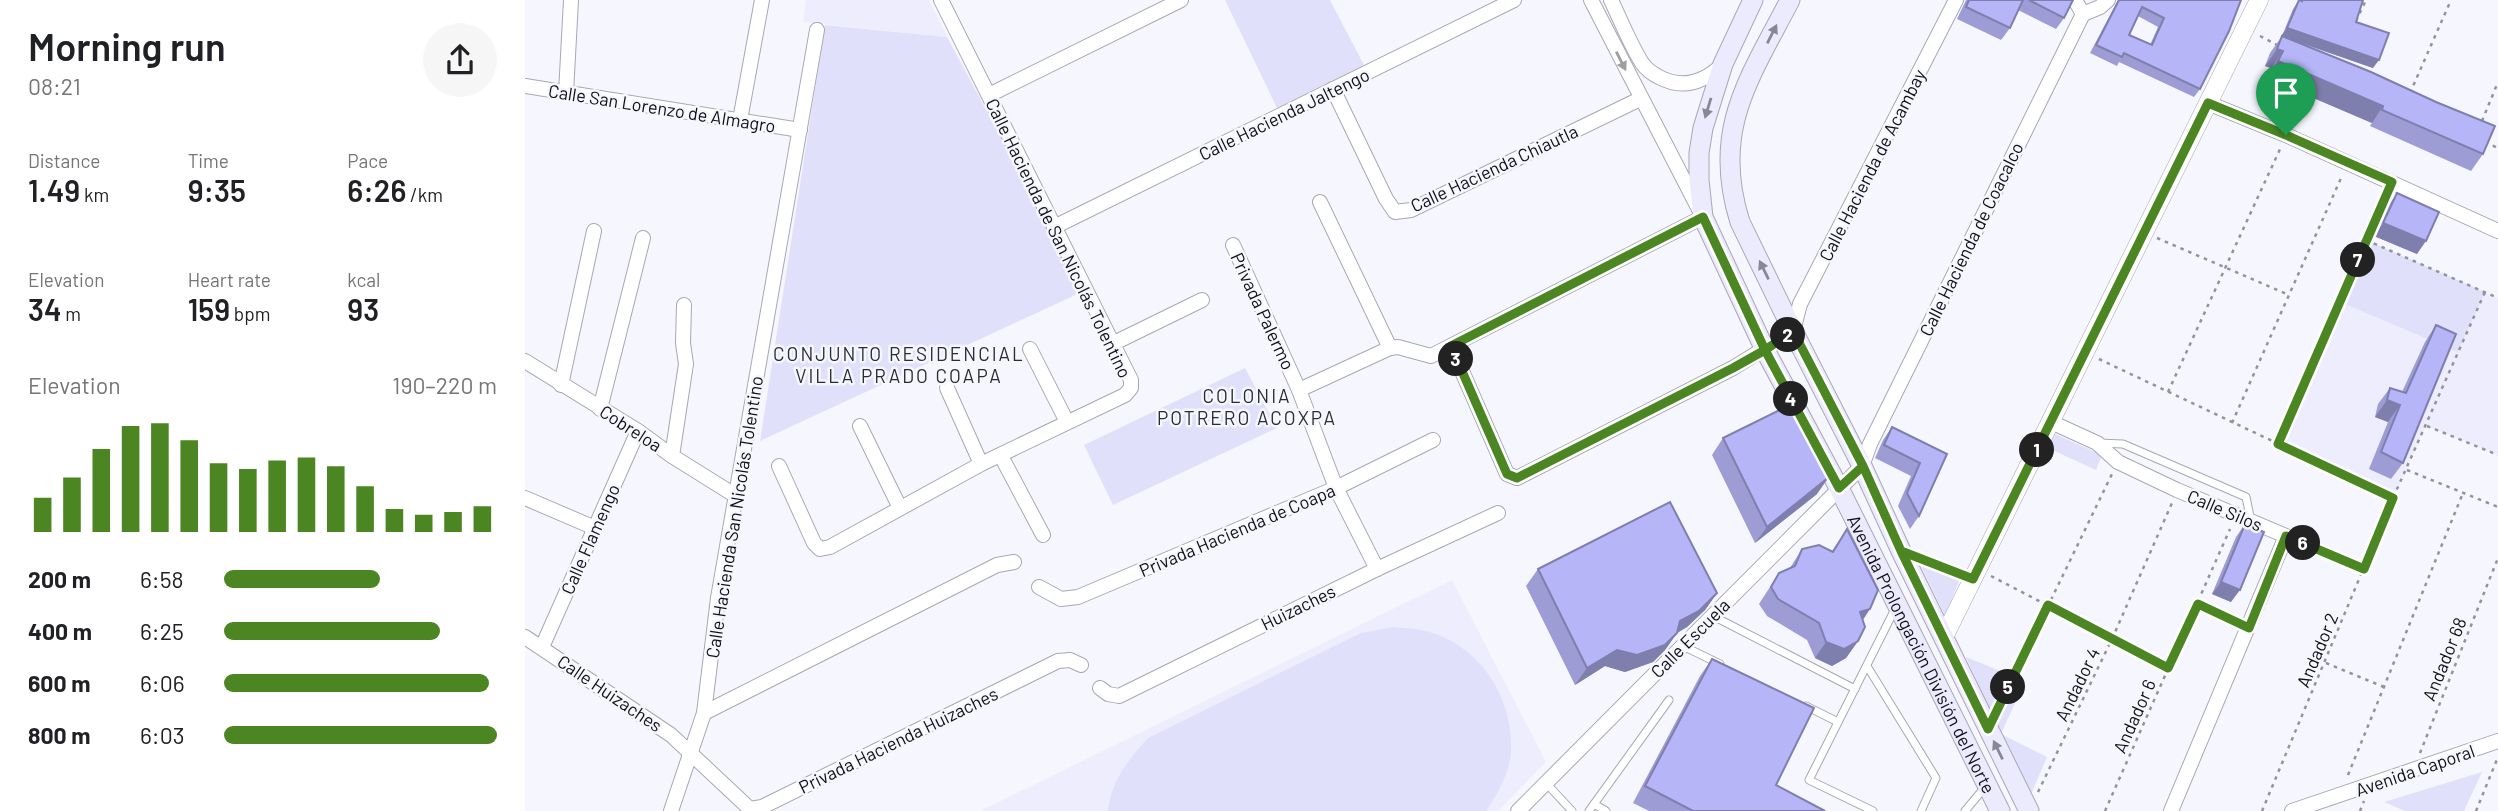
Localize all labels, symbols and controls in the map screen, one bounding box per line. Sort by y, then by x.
text: Morning run [28,23,226,69]
button: share [423,23,497,97]
one-way arrow [1766,23,1778,43]
one-way arrow [1616,51,1627,71]
street label: Calle Hacienda Jaltengo [1195,63,1373,165]
pin [2256,63,2316,135]
street label: Calle Hacienda de Acambay [1814,65,1930,265]
text: 08:21 [28,72,81,100]
icon: arrive [2267,74,2305,112]
street label: Calle San Lorenzo de Almagro [547,79,777,137]
street label: Calle Hacienda de San Nicolás Tolentino [982,95,1136,381]
one-way arrow [1703,98,1713,119]
street label: Calle Hacienda Chiautla [1407,120,1581,216]
street label: Calle Hacienda de Coacalco [1914,138,2028,340]
text: Distance [28,149,100,172]
text: Time [188,149,229,172]
text: Pace [347,149,388,172]
text: 1.49 [28,172,80,208]
text: 9:35 [188,172,246,208]
text: 6:26 [347,172,406,208]
text: km [80,183,109,206]
text: /km [406,183,443,206]
pin: 7 [2340,243,2375,278]
text: 7 [2353,248,2362,271]
street label: Privada Palermo [1226,249,1300,373]
one-way arrow [1758,260,1770,280]
text: Elevation [28,268,105,291]
text: Heart rate [188,268,271,291]
text: kcal [347,268,380,291]
text: 34 [28,291,61,327]
text: 159 [188,291,230,327]
text: 93 [347,291,379,327]
text: m [61,302,81,325]
text: bpm [230,302,270,325]
pin: 2 [1771,318,1805,352]
text: 2 [1782,323,1793,346]
district label: CONJUNTO RESIDENCIAL VILLA PRADO COAPA [773,342,1025,387]
pin: 3 [1439,342,1473,376]
text: 3 [1450,347,1461,370]
text: Elevation [28,371,121,399]
text: 190–220 m [392,371,497,399]
street label: Calle Hacienda San Nicolás Tolentino [701,374,767,660]
pin: 4 [1773,382,1809,416]
district label: COLONIA POTRERO ACOXPA [1157,384,1337,429]
text: 4 [1785,387,1796,410]
street label: Cobreloa [596,400,666,456]
pin: 1 [2019,433,2055,468]
text: 1 [2033,438,2040,461]
street label: Privada Hacienda de Coapa [1136,479,1338,581]
street label: Calle Flamengo [556,480,624,598]
street label: Calle Silos [2184,484,2266,536]
street label: Avenida Prolongación División del Norte [1843,511,2000,797]
pin: 6 [2285,526,2321,560]
text: 6 [2297,531,2308,554]
text: 200 m [28,565,91,593]
text: 6:58 [140,565,183,593]
street label: Huizaches [1257,580,1339,634]
street label: Calle Escuela [1646,594,1734,682]
street label: Andador 2 [2291,609,2343,691]
street label: Andador 68 [2417,614,2471,704]
text: 400 m [28,617,92,645]
text: 6:25 [140,617,184,645]
street label: Andador 4 [2050,644,2104,724]
street label: Calle Huizaches [553,650,667,736]
text: 600 m [28,669,90,697]
text: 6:06 [140,669,184,697]
pin: 5 [1991,670,2025,704]
text: 5 [2002,675,2013,698]
street label: Andador 6 [2108,676,2160,756]
street label: Privada Hacienda Huizaches [795,682,1001,798]
text: 800 m [28,721,90,749]
text: 6:03 [140,721,184,749]
street label: Avenida Caporal [2352,739,2478,801]
one-way arrow [1993,740,2004,760]

